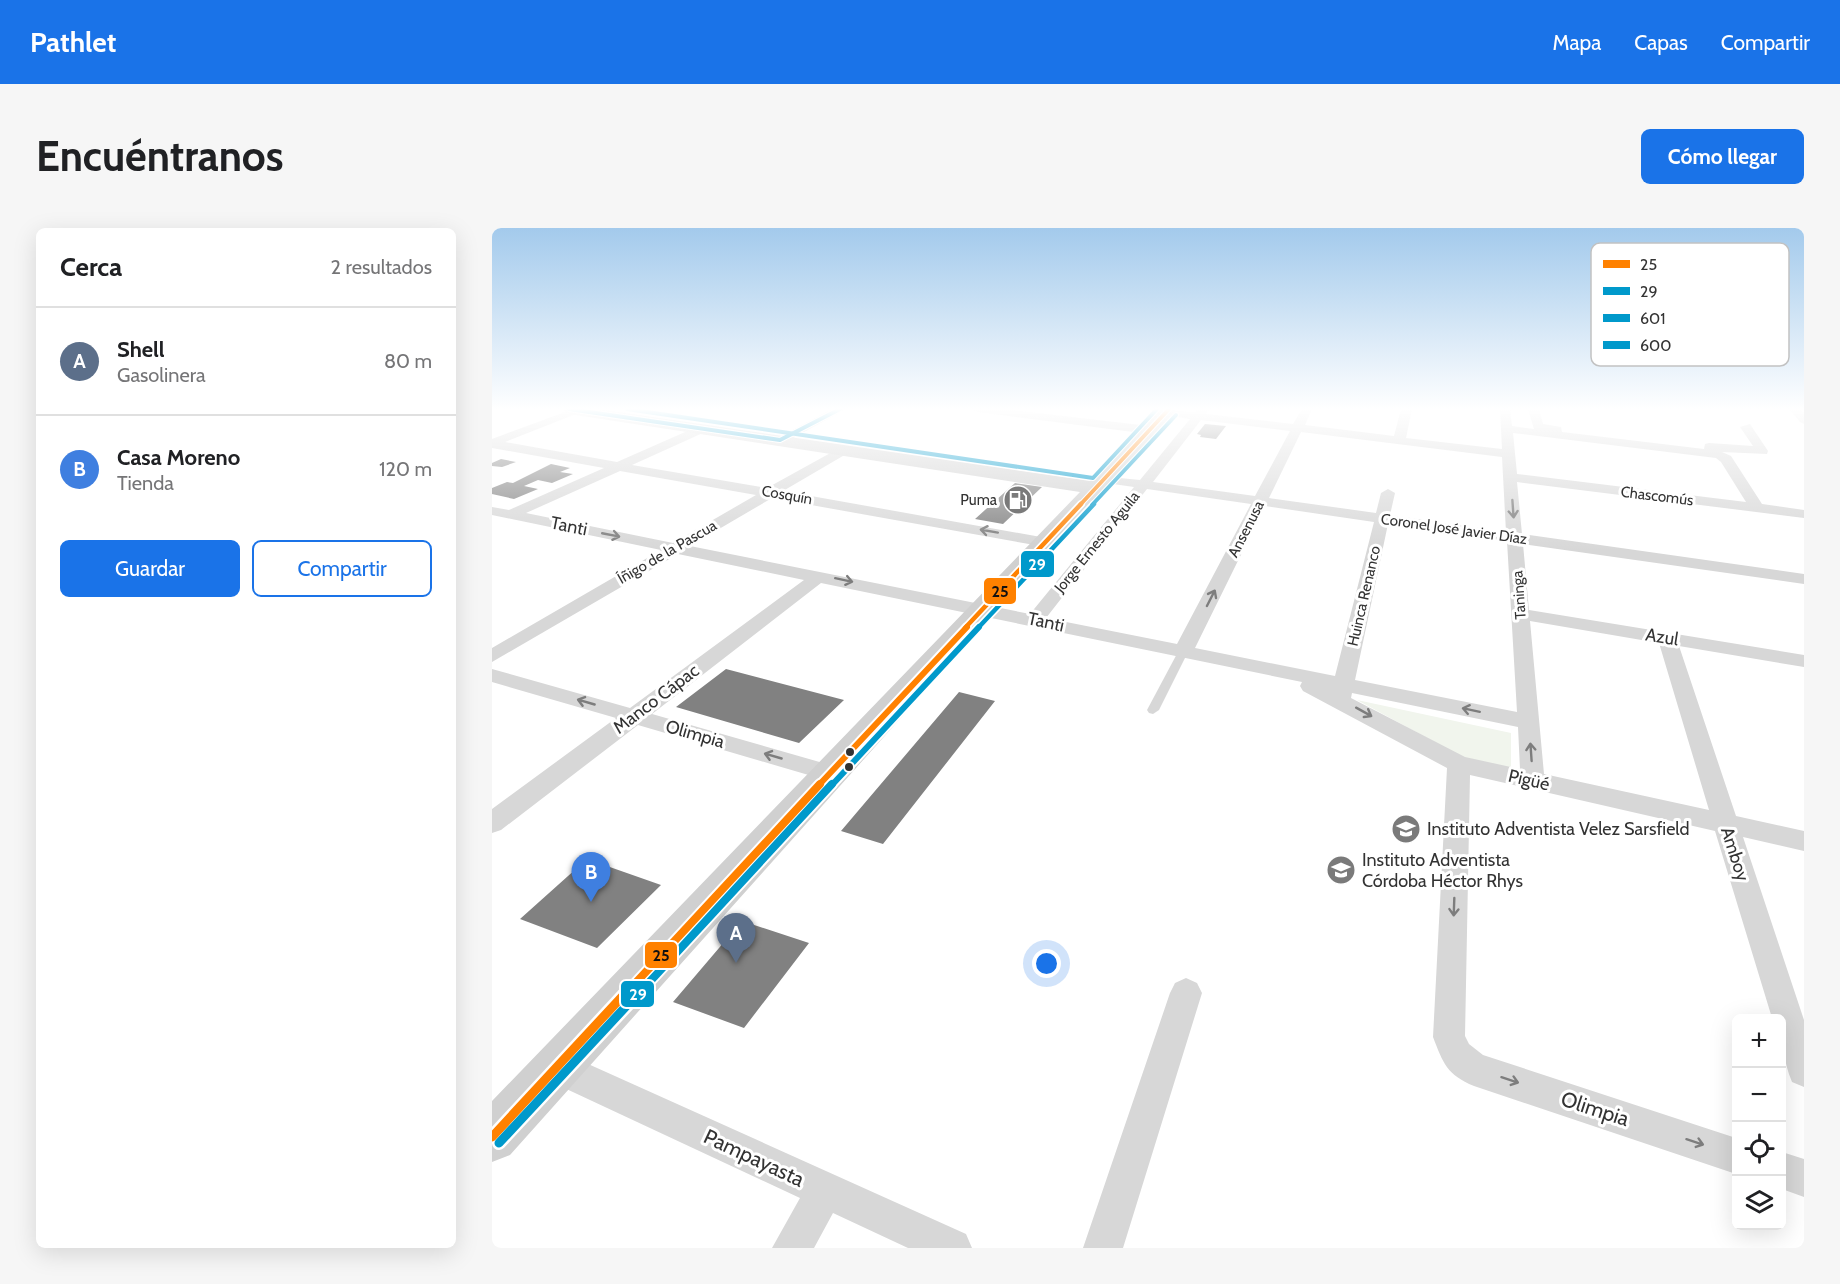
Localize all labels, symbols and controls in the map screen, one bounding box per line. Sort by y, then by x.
text: Pathlet [30,25,116,59]
text: Mapa [1553,30,1601,55]
text: Capas [1634,30,1688,55]
text: Compartir [1721,30,1810,55]
button: Cómo llegar [1641,129,1804,184]
text: Encuéntranos [36,130,284,182]
legend [1591,243,1789,366]
text: Cerca [60,251,122,283]
text: 2 resultados [331,255,432,279]
text: 25 [1640,255,1657,274]
text: 29 [1640,282,1657,301]
text: 601 [1640,309,1665,328]
text: Shell [117,336,165,363]
text: 600 [1640,336,1671,355]
text: A [73,349,86,373]
text: 80 m [384,349,432,373]
text: Gasolinera [117,363,205,387]
text: Casa Moreno [117,444,240,471]
text: B [73,457,86,481]
text: 120 m [379,457,432,481]
text: Tienda [117,471,174,495]
street label: Cosquín [760,482,814,508]
street label: Chascomús [1620,483,1694,509]
fuel station icon: Puma [1002,484,1034,516]
street label: Jorge Ernesto Aguila [1050,487,1144,597]
place label: Puma [960,491,998,509]
street label: Ansenusa [1224,497,1268,560]
one-way arrow [1508,498,1519,518]
street label: Coronel José Javier Díaz [1380,510,1528,548]
street label: Tanti [549,512,589,540]
street label: Íñigo de la Pascua [614,515,720,588]
one-way arrow [979,525,999,536]
one-way arrow [601,530,620,541]
button: Guardar [60,540,240,597]
button: Compartir [252,540,432,597]
street label: Huinca Renanco [1344,544,1384,648]
line badge: 29 [1020,550,1055,578]
text: 29 [1028,555,1046,574]
street label: Taninga [1508,569,1530,620]
one-way arrow [834,575,853,587]
line badge: 25 [983,577,1017,605]
text: 25 [991,582,1009,601]
one-way arrow [1205,590,1217,608]
street label: Tanti [1026,607,1066,637]
street label: Azul [1644,624,1681,651]
street label: Manco Cápac [609,660,703,738]
one-way arrow [576,696,595,707]
one-way arrow [1462,704,1482,715]
one-way arrow [1355,706,1372,718]
street label: Olimpia [663,715,727,753]
one-way arrow [1525,742,1536,762]
unlabelled marker [844,746,856,758]
one-way arrow [764,750,783,761]
unlabelled marker [843,761,855,773]
street label: Pigüé [1506,765,1552,795]
school or university icon: Instituto Adventista Velez Sarsfield [1390,813,1422,845]
place label: Instituto Adventista Velez Sarsfield [1427,818,1690,840]
street label: Amboy [1716,824,1754,884]
place label: Instituto Adventista Córdoba Héctor Rhys [1362,849,1523,892]
pin: B [572,852,610,902]
school or university icon: Instituto Adventista Córdoba Héctor Rhys [1325,854,1357,886]
one-way arrow [1448,896,1459,916]
pin: A [716,914,756,963]
line badge: 25 [644,941,678,969]
text: 25 [652,946,670,965]
your location [1032,949,1061,978]
line badge: 29 [620,980,655,1008]
text: 29 [629,985,647,1004]
map controls [1732,1014,1786,1230]
button: + [1732,1014,1786,1068]
button: − [1732,1068,1786,1122]
one-way arrow [1500,1076,1518,1087]
street label: Olimpia [1558,1086,1632,1131]
button: locate [1732,1122,1786,1176]
street label: Pampayasta [700,1123,808,1192]
one-way arrow [1685,1137,1704,1148]
button: layers [1732,1176,1786,1230]

